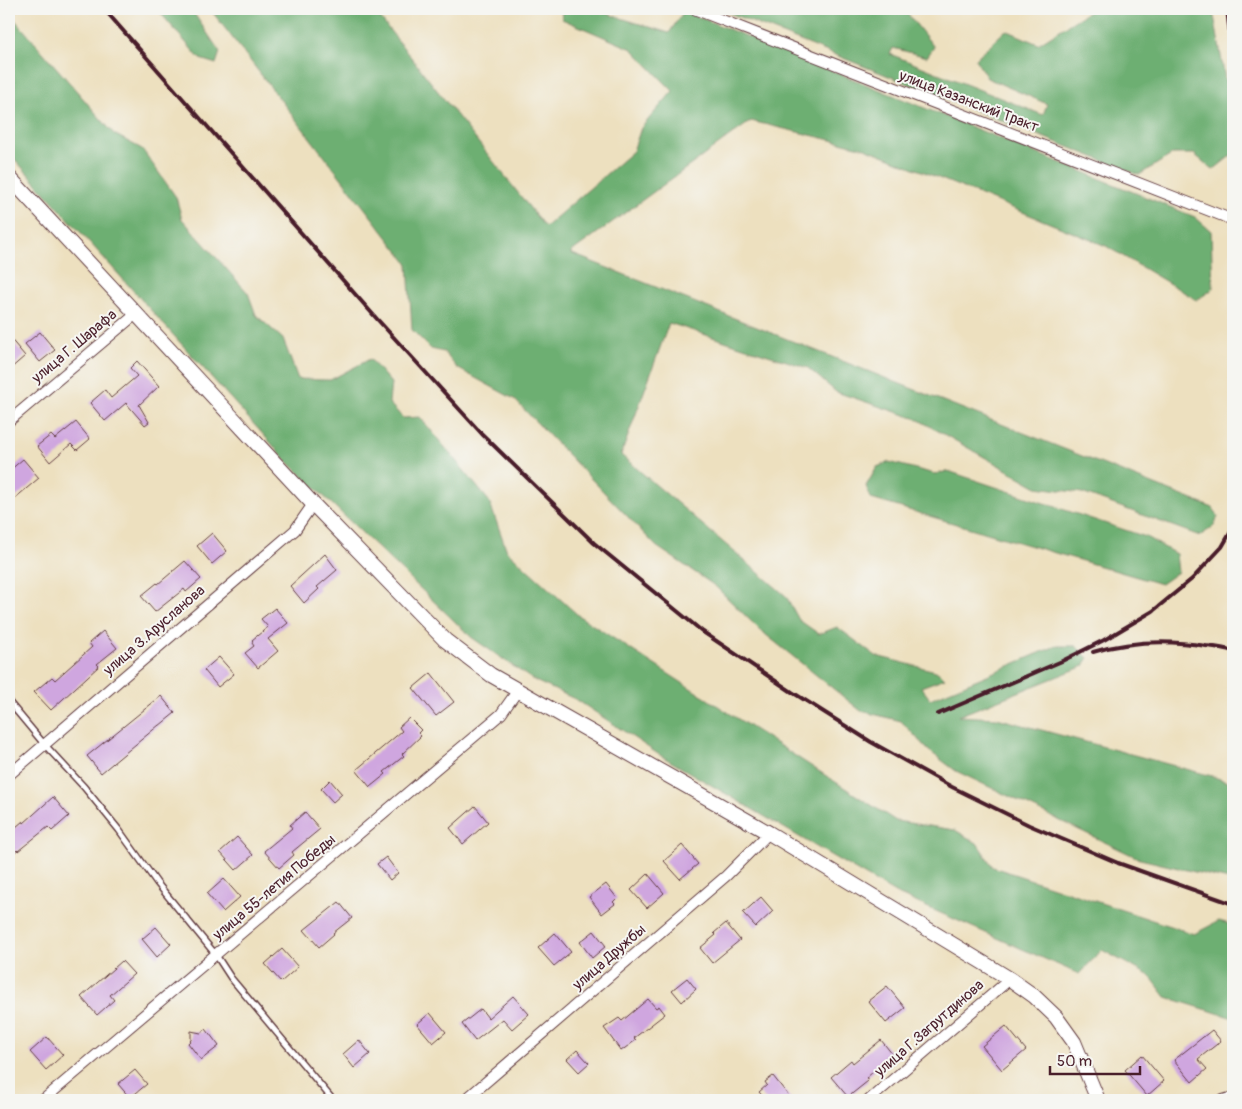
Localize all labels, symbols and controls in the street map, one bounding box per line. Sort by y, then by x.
street label: улица Казанский Тракт [895,66,1042,137]
street label: улица Г. Шарафа [27,305,121,388]
street label: улица З.Арусланова [99,581,209,680]
street label: улица 55-летия Победы [208,830,340,945]
street label: улица Дружбы [568,920,650,995]
street label: улица Г.Загрутдинова [870,976,988,1082]
scale bar [1050,1044,1140,1076]
text: 50 m [1057,1052,1092,1071]

